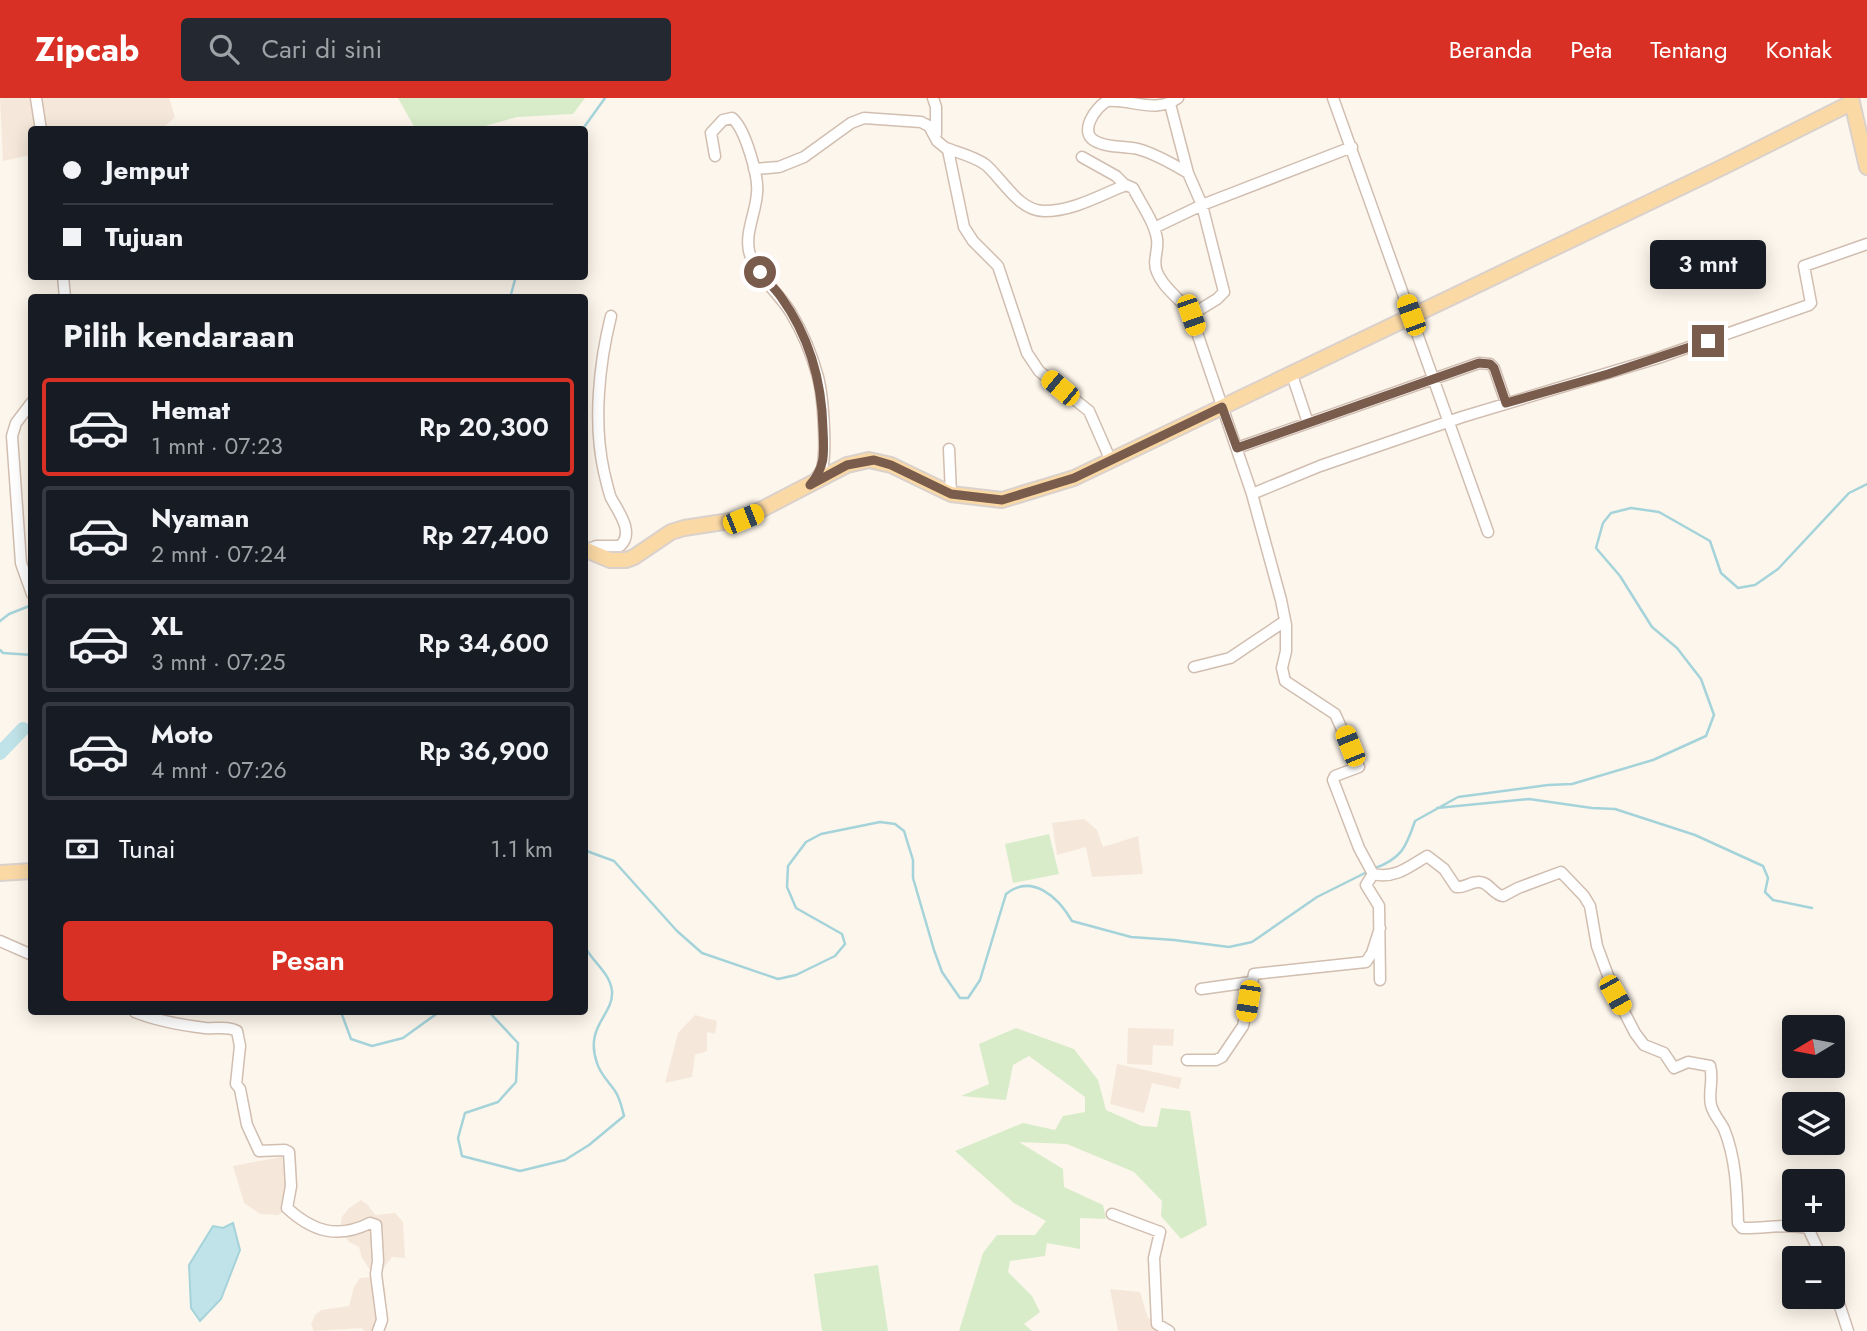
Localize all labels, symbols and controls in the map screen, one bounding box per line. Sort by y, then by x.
search box [181,18,671,81]
text: Zipcab [35,26,139,73]
icon: search [205,30,243,68]
text: Cari di sini [261,30,382,68]
text: Beranda [1449,32,1532,67]
text: Peta [1570,32,1612,67]
text: Tentang [1650,32,1728,67]
text: Kontak [1766,32,1832,67]
text: Jemput [105,151,189,189]
text: Tujuan [105,218,183,256]
callout: 3 mnt [1650,240,1766,288]
text: 3 mnt [1679,247,1737,281]
route start [744,256,776,288]
car [1175,292,1208,338]
car [1394,292,1429,338]
text: Pilih kendaraan [63,313,295,359]
route end [1692,325,1724,357]
car [1038,366,1083,410]
text: Hemat [151,391,230,429]
icon: car [67,396,130,459]
text: Rp 20,300 [419,408,549,446]
text: 1 mnt · 07:23 [151,429,283,463]
text: Nyaman [151,499,250,537]
car [720,501,767,537]
icon: car [67,504,130,567]
text: Rp 27,400 [422,516,549,554]
text: 2 mnt · 07:24 [151,537,287,571]
text: XL [151,607,183,645]
icon: car [67,612,130,675]
text: Rp 34,600 [418,624,549,662]
text: 3 mnt · 07:25 [151,645,286,679]
text: Moto [151,715,213,753]
icon: car [67,720,130,783]
car [1333,723,1368,769]
text: Rp 36,900 [419,732,549,770]
text: 4 mnt · 07:26 [151,753,287,787]
icon: cash [63,830,101,868]
text: Tunai [119,830,176,868]
text: 1.1 km [490,832,553,866]
button: Pesan [63,921,553,1001]
car [1596,972,1635,1018]
car [1235,979,1262,1023]
north arrow [1782,1015,1844,1078]
map controls [1782,1015,1845,1309]
button: layers [1782,1092,1845,1155]
button: + [1782,1169,1845,1232]
button: − [1782,1246,1845,1309]

